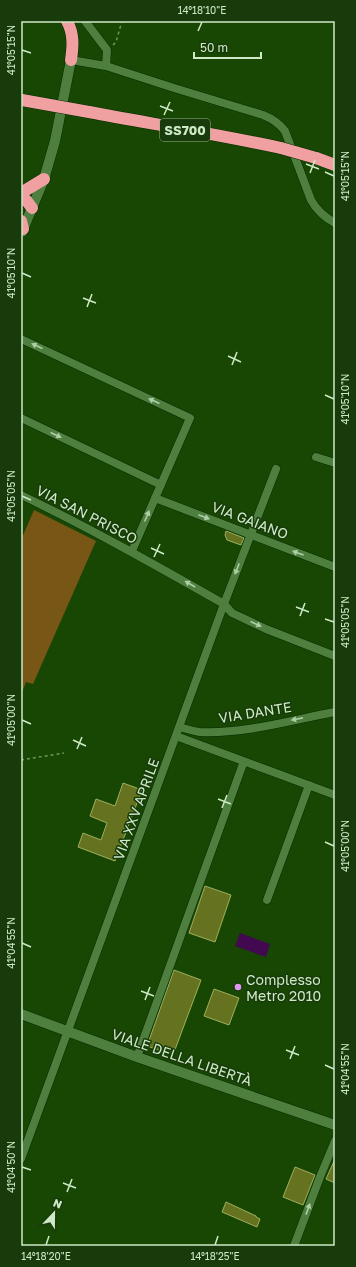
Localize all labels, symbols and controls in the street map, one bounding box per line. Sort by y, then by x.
text: 14°18'10"E [178,4,226,16]
text: 41°05'15"N [5,25,17,75]
scale bar [194,34,261,60]
text: 50 m [200,40,228,55]
road number: SS700 [160,119,210,141]
text: 41°05'15"N [339,151,351,201]
text: 41°05'10"N [5,248,17,298]
one-way arrow [31,343,42,349]
text: 41°05'10"N [339,374,351,424]
one-way arrow [149,398,160,404]
one-way arrow [51,432,62,438]
text: 41°05'05"N [5,470,17,522]
street label: VIA SAN PRISCO [34,481,140,547]
street label: VIA GAIANO [209,498,291,542]
one-way arrow [145,509,151,521]
one-way arrow [199,515,211,521]
one-way arrow [292,549,304,555]
one-way arrow [234,564,240,576]
one-way arrow [184,581,196,588]
text: 41°05'05"N [339,596,351,648]
one-way arrow [250,621,261,627]
text: 41°05'00"N [5,694,17,746]
street label: VIA DANTE [217,698,293,726]
one-way arrow [291,717,303,723]
street label: VIA XXV APRILE [110,756,162,862]
text: 41°05'00"N [339,820,351,872]
text: 41°04'55"N [5,917,17,969]
place label: Complesso Metro 2010 [246,971,321,1004]
marker: Complesso Metro 2010 [233,982,243,992]
street label: VIALE DELLA LIBERTÀ [110,1025,255,1089]
text: 41°04'55"N [339,1043,351,1095]
text: 41°04'50"N [5,1141,17,1193]
north arrow [34,1193,74,1233]
text: N [52,1196,64,1211]
one-way arrow [305,1203,311,1215]
text: 14°18'20"E [21,1250,71,1262]
text: 14°18'25"E [190,1250,240,1262]

